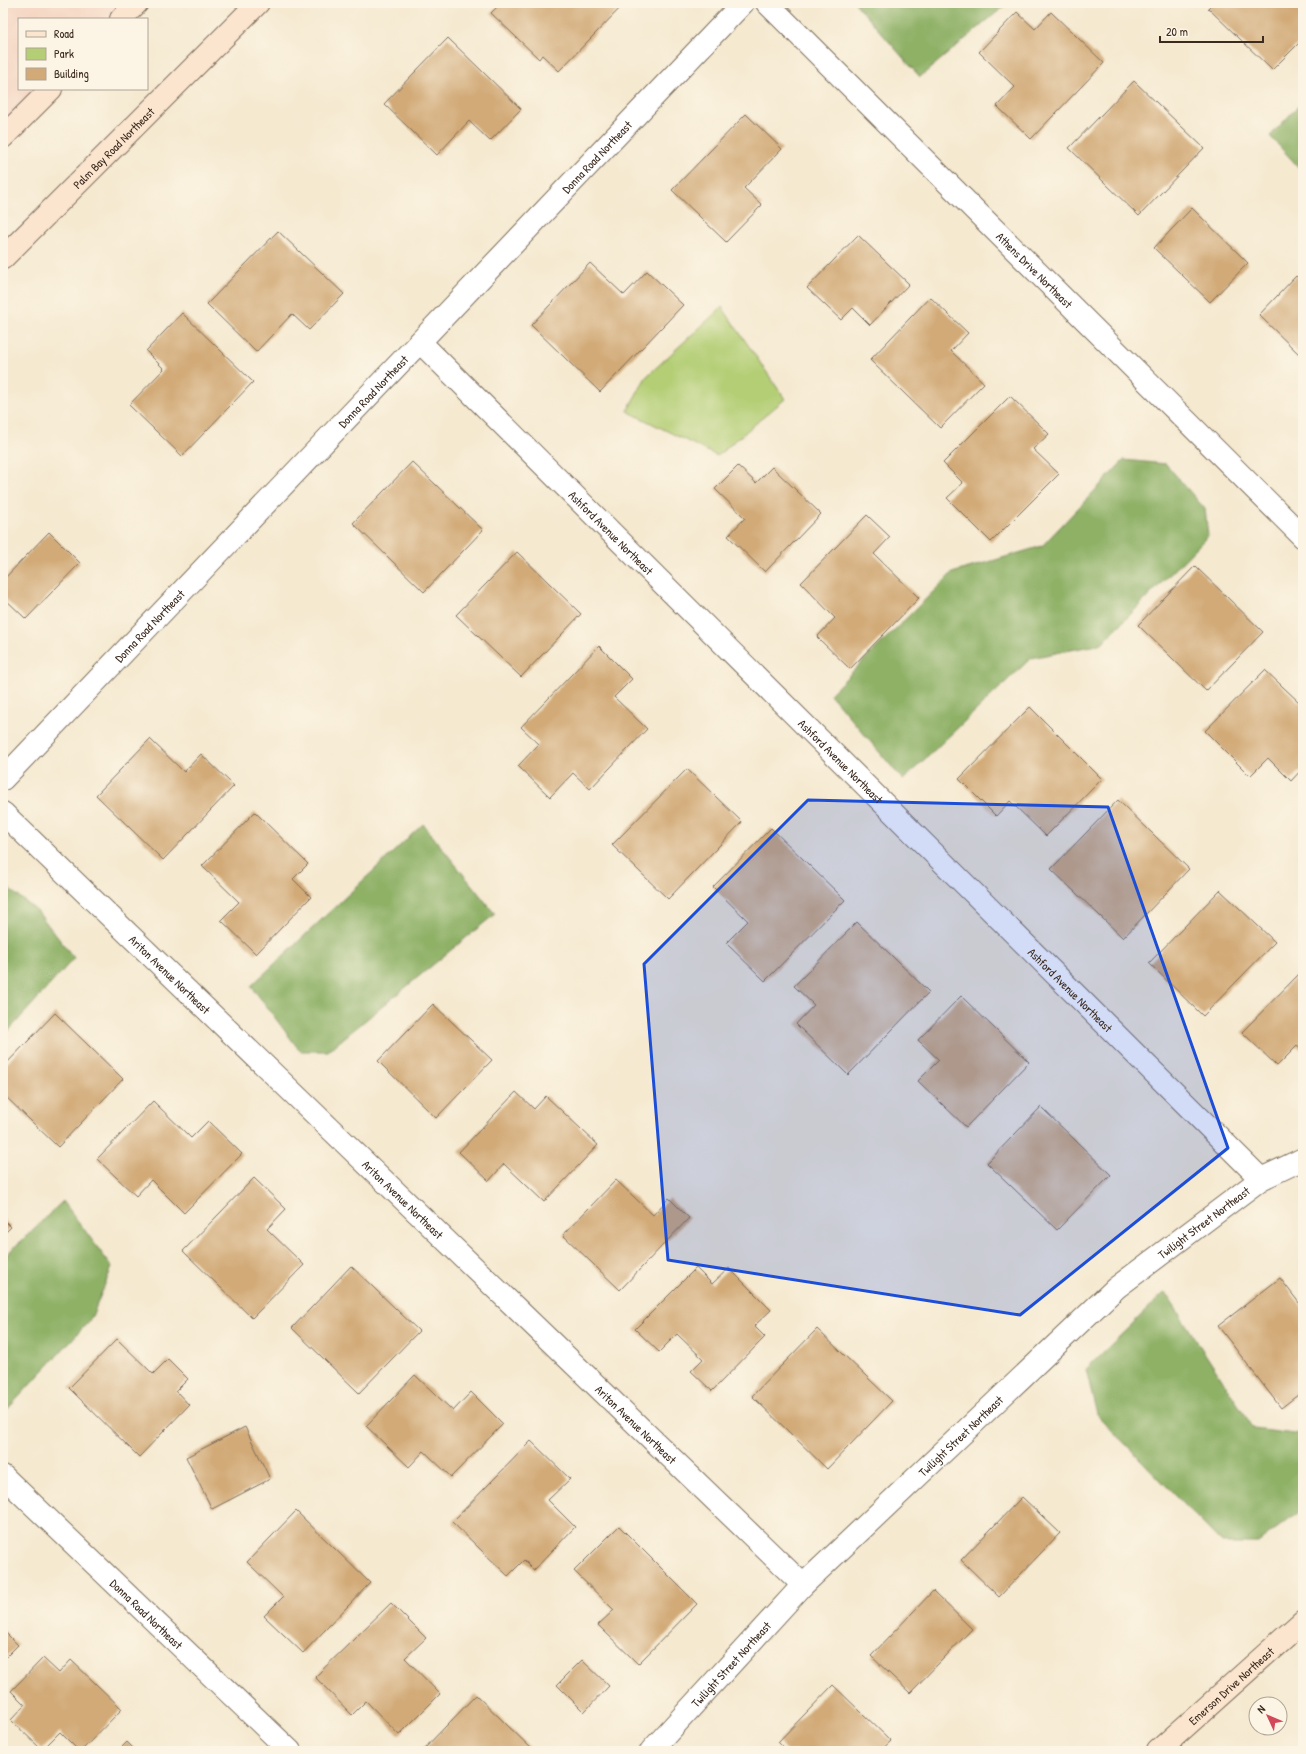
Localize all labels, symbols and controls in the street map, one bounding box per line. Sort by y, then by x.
legend [18,18,148,90]
scale bar [1160,18,1263,44]
text: 20 m [1166,23,1188,40]
text: Road [54,25,74,42]
text: Park [54,45,74,62]
text: Building [54,65,89,82]
street label: Palm Bay Road Northeast [69,103,158,192]
street label: Donna Road Northeast [558,116,636,197]
street label: Athens Drive Northeast [993,228,1077,312]
street label: Donna Road Northeast [334,350,412,431]
street label: Ashford Avenue Northeast [565,486,658,579]
street label: Donna Road Northeast [110,585,189,666]
street label: Ashford Avenue Northeast [795,715,888,808]
street label: Ariton Avenue Northeast [126,931,215,1018]
street label: Ashford Avenue Northeast [1025,944,1117,1036]
street label: Ariton Avenue Northeast [359,1156,448,1243]
street label: Twilight Street Northeast [1154,1182,1254,1262]
street label: Ariton Avenue Northeast [592,1381,681,1468]
street label: Twilight Street Northeast [914,1391,1007,1480]
street label: Donna Road Northeast [107,1575,187,1653]
street label: Twilight Street Northeast [687,1617,775,1711]
street label: Emerson Drive Northeast [1186,1644,1276,1728]
north arrow [1248,1696,1288,1736]

